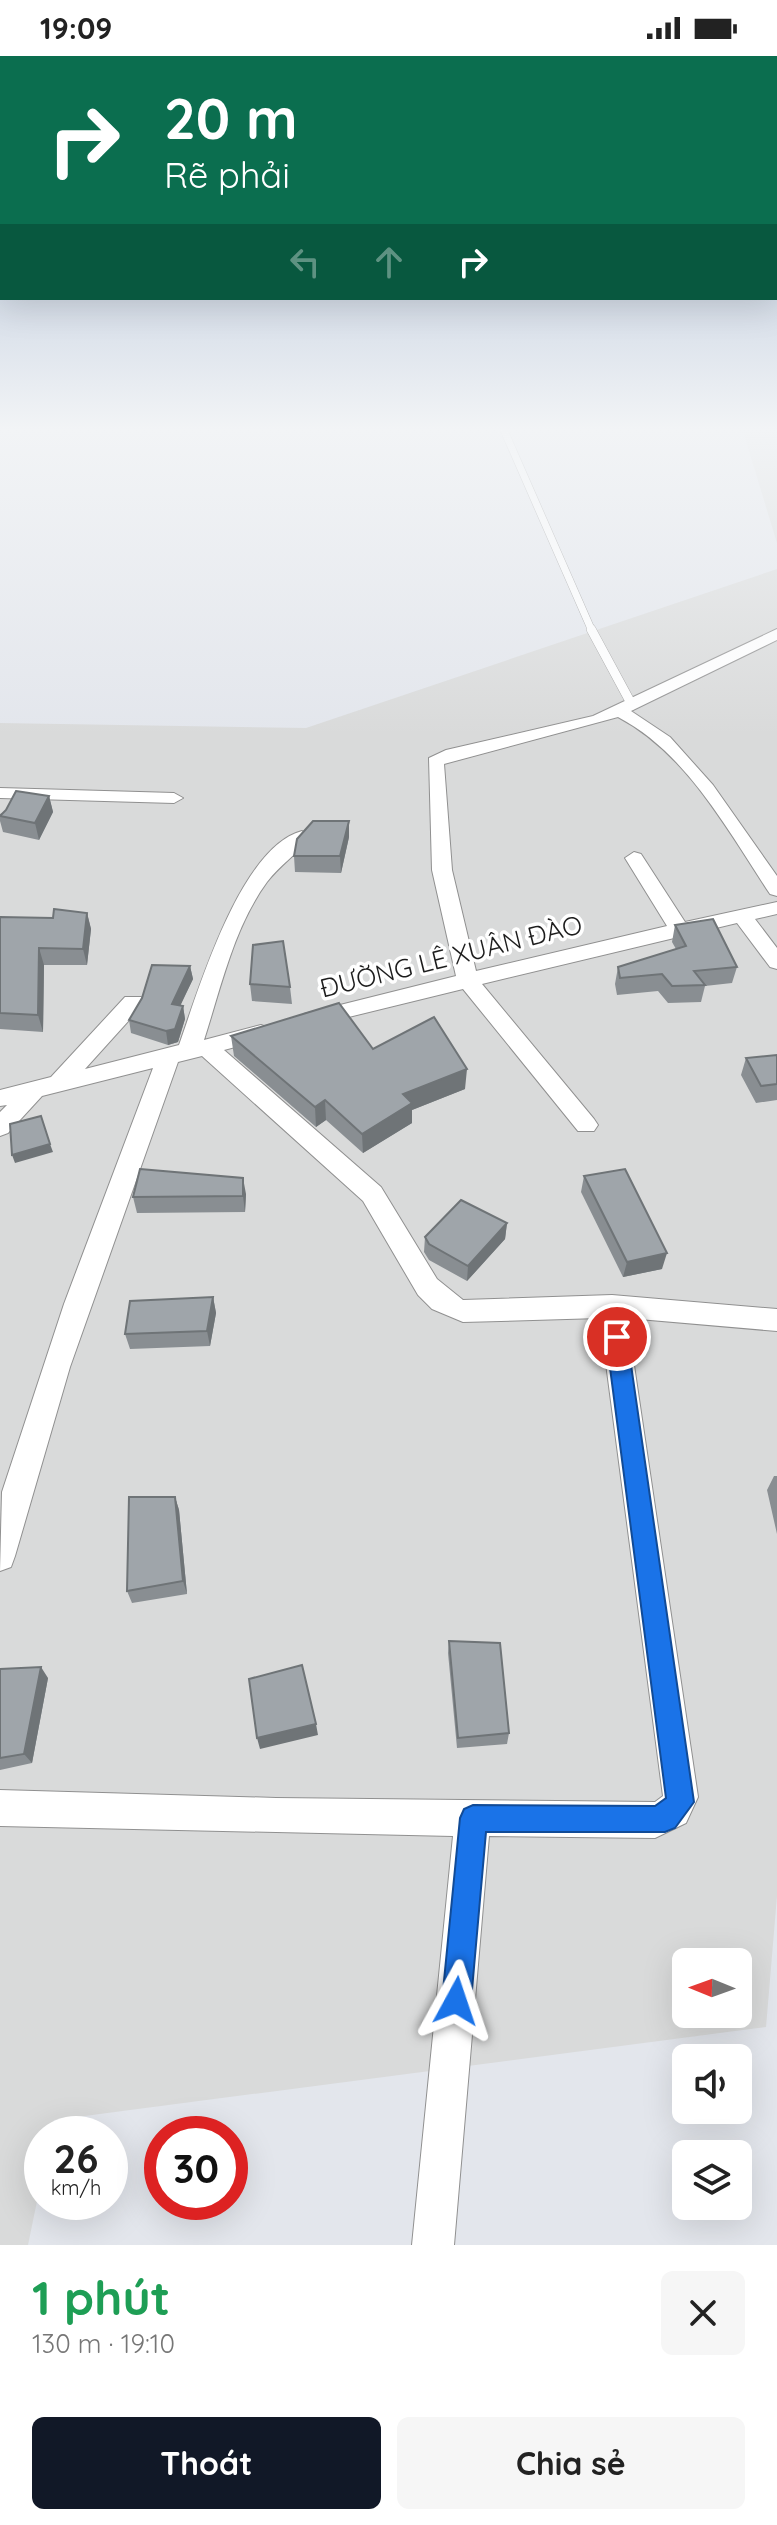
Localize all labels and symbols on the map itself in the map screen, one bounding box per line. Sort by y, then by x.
street label: ĐƯỜNG LÊ XUÂN ĐÀO [316,907,586,1005]
pin [583,1303,651,1371]
north arrow [672,1948,752,2028]
position arrow [414,1959,498,2043]
speed limit sign: 30 [144,2116,248,2220]

